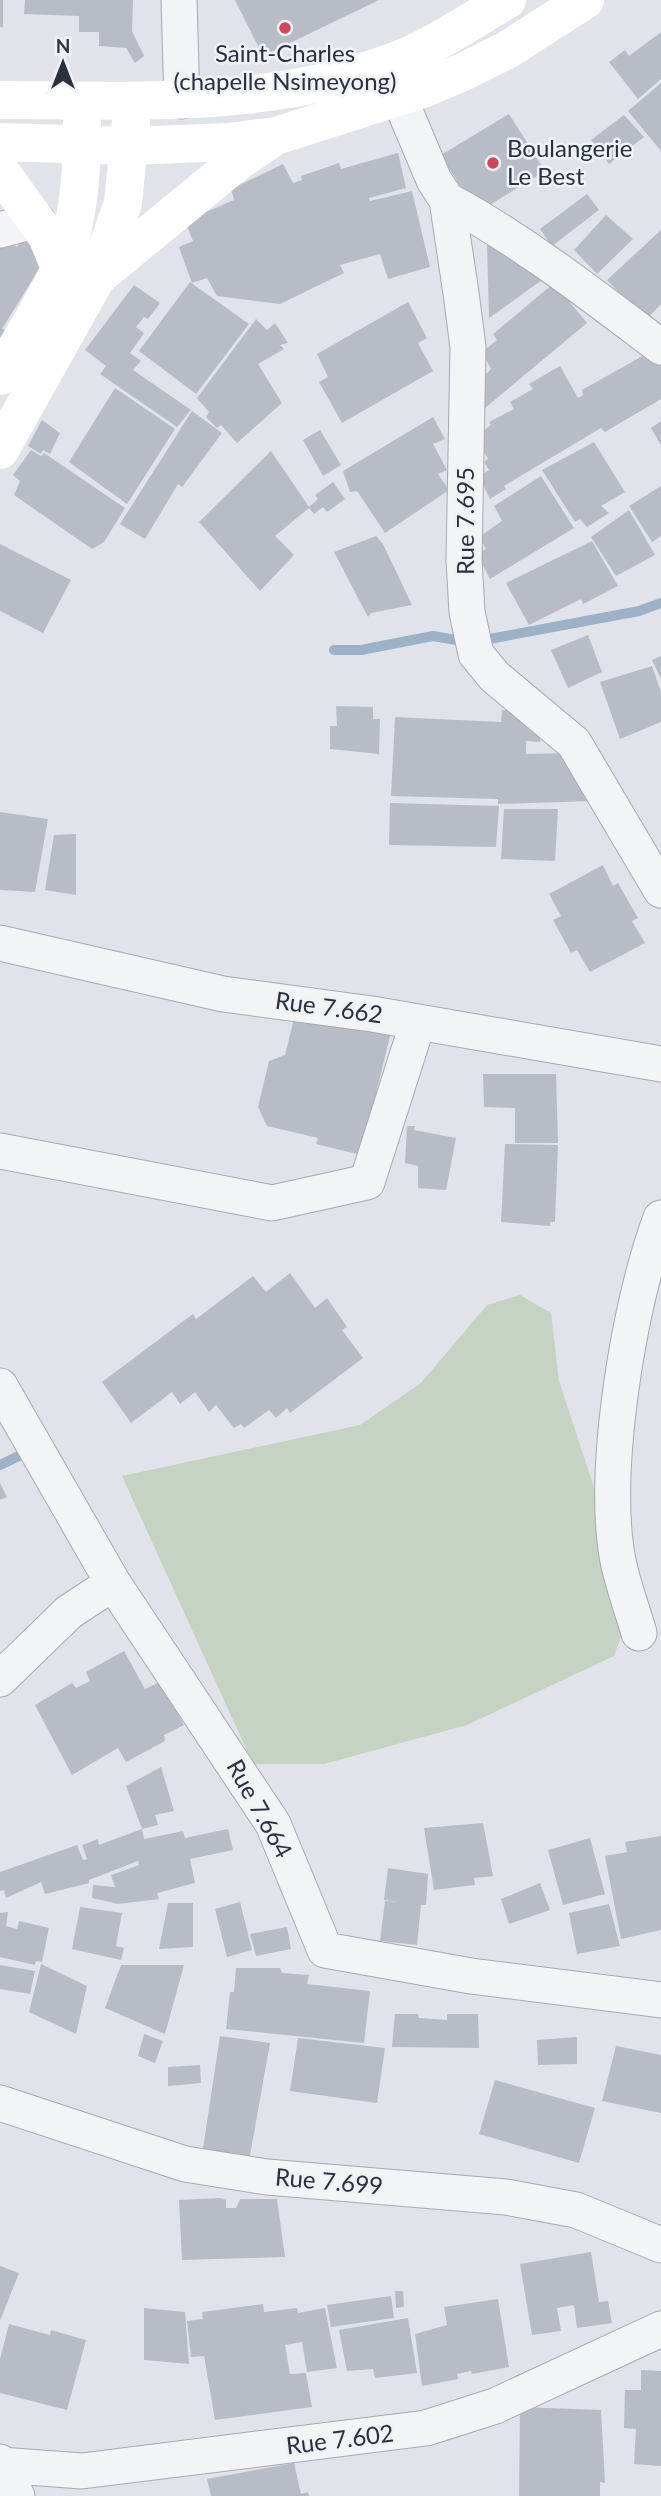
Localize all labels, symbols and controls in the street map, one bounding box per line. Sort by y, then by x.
marker: Saint-Charles (chapelle Nsimeyong) [277,20,293,36]
north arrow [28,28,98,98]
text: N [56,34,70,57]
place label: Saint-Charles (chapelle Nsimeyong) [174,38,396,95]
place label: Boulangerie Le Best [507,133,632,190]
marker: Boulangerie Le Best [485,155,501,171]
street label: Rue 7.695 [450,467,479,575]
street label: Rue 7.662 [274,985,385,1028]
street label: Rue 7.664 [221,1754,299,1863]
street label: Rue 7.699 [274,2161,384,2200]
street label: Rue 7.602 [284,2418,395,2459]

